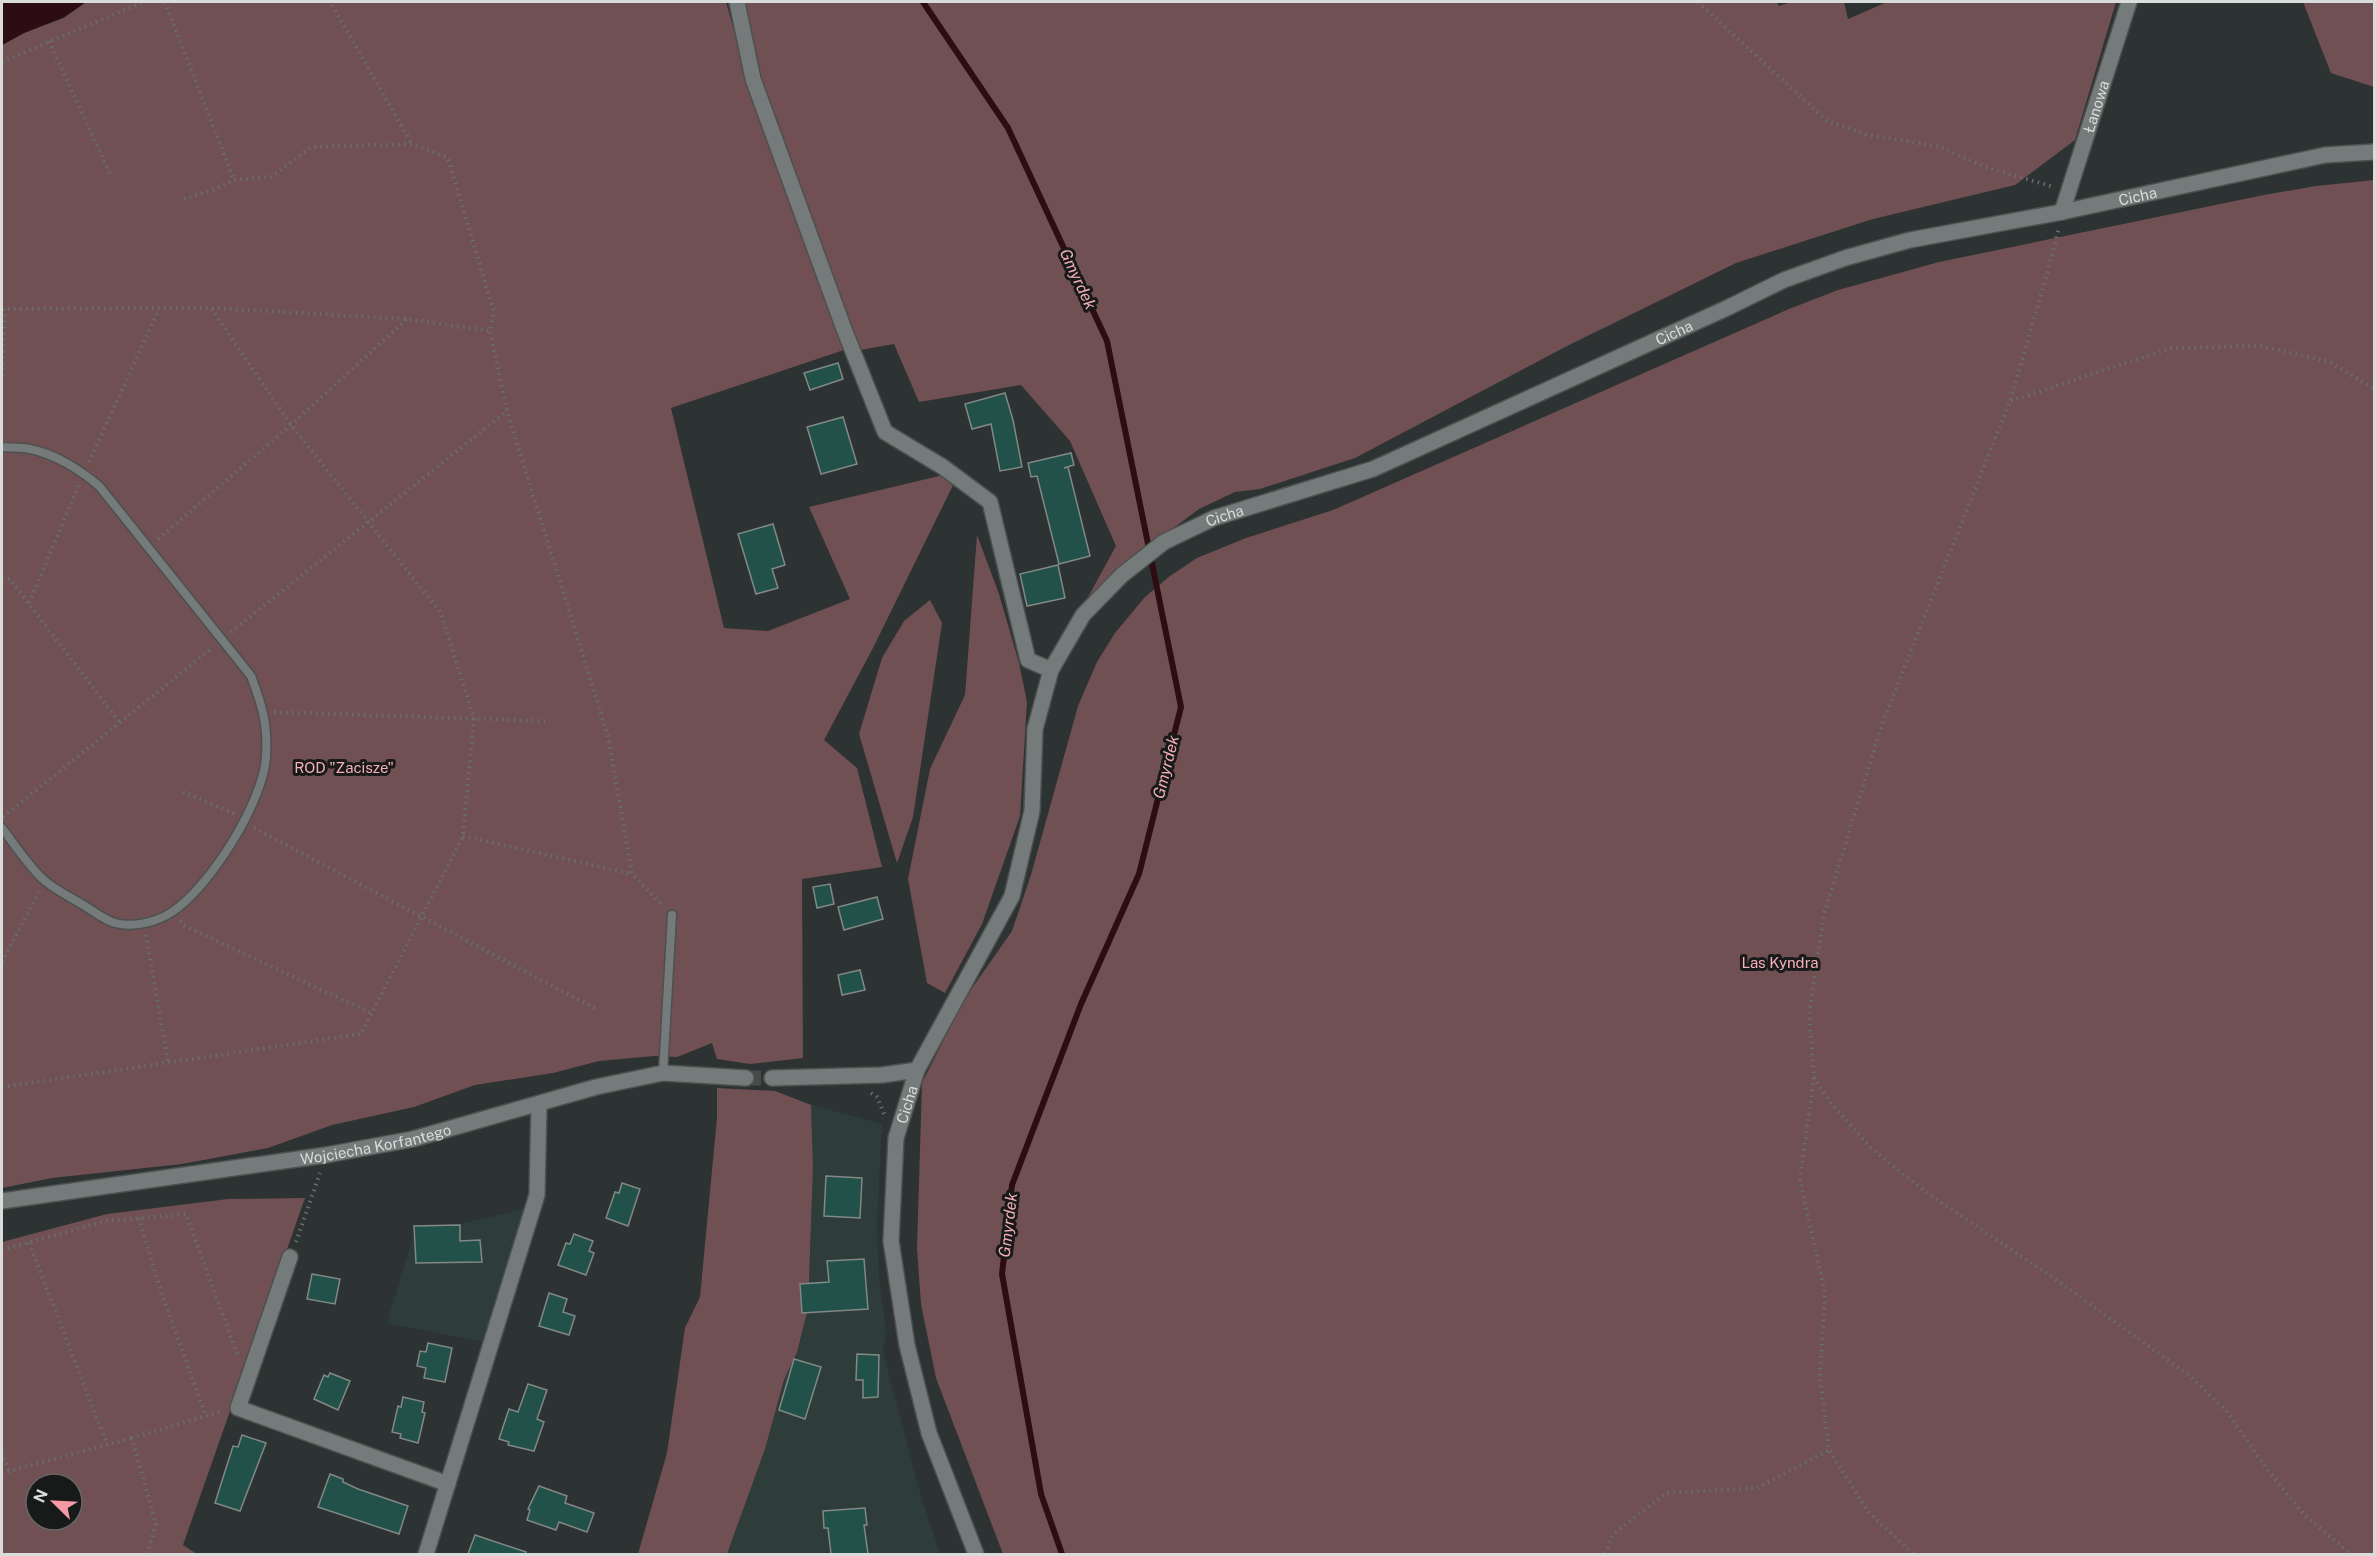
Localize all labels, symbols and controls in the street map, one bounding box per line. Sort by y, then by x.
street label: Łanowa [2079,78,2112,134]
street label: Cicha [2117,183,2158,208]
water label: Gmyrdek [1056,246,1100,313]
street label: Cicha [1653,316,1695,348]
street label: Cicha [1203,501,1246,529]
water label: Gmyrdek [1149,733,1183,801]
park label: ROD "Zacisze" [294,759,394,776]
park label: Las Kyndra [1741,954,1819,971]
street label: Cicha [892,1083,920,1126]
street label: Wojciecha Korfantego [299,1120,453,1167]
water label: Gmyrdek [995,1191,1021,1258]
north arrow [24,1472,84,1532]
text: N [30,1487,52,1506]

